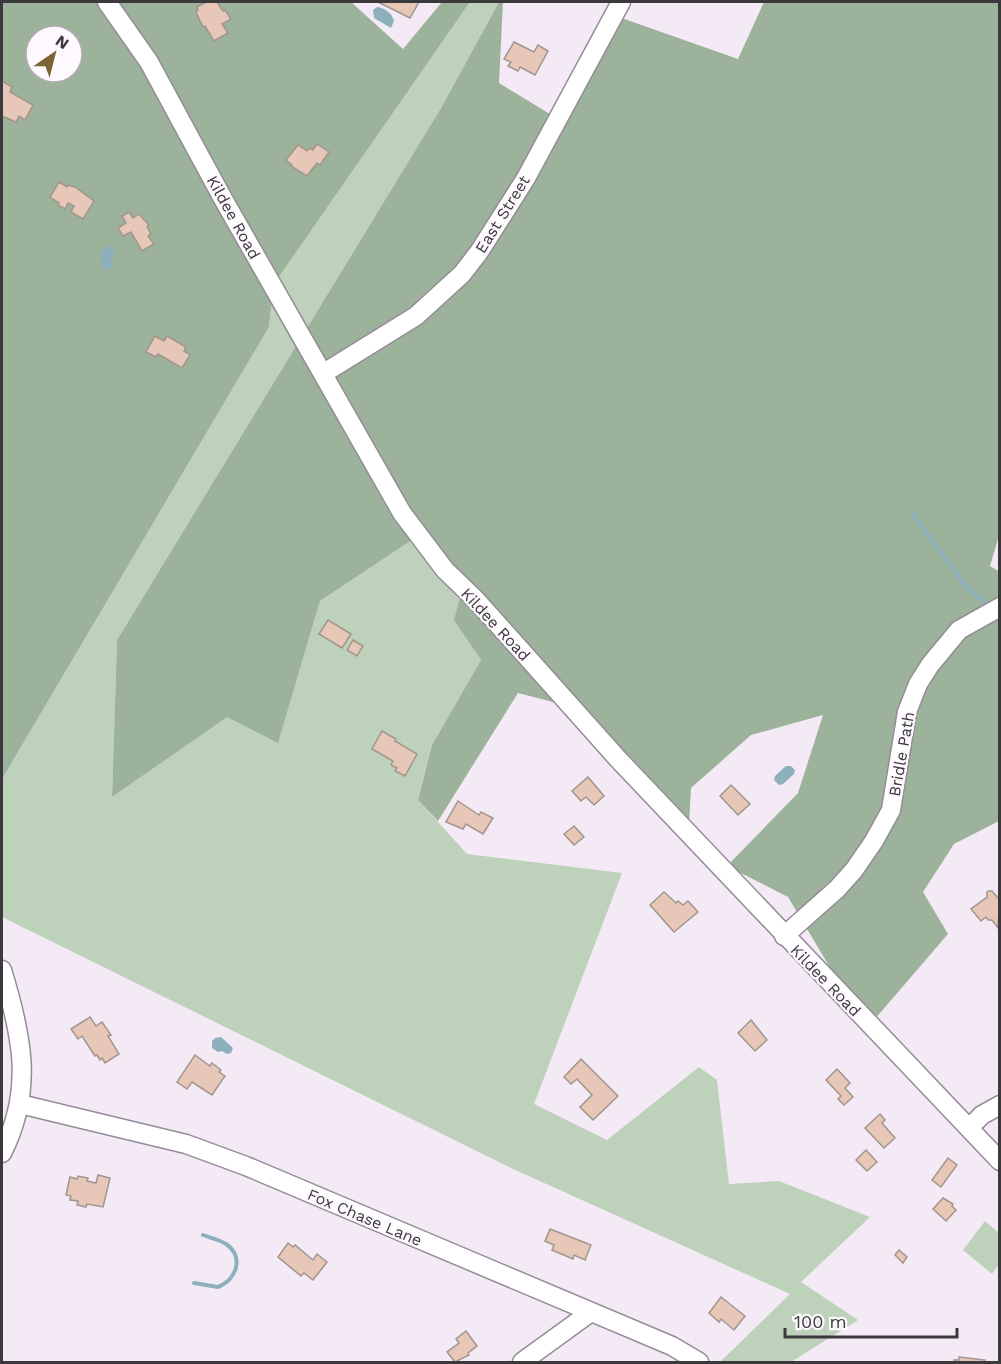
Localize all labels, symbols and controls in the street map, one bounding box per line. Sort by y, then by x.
north arrow [24,24,84,84]
text: N [52,31,73,53]
street label: Kildee Road [203,172,264,262]
street label: East Street [471,172,534,257]
street label: Kildee Road [457,584,534,665]
street label: Bridle Path [885,710,918,798]
street label: Kildee Road [787,940,865,1020]
street label: Fox Chase Lane [305,1185,425,1250]
scale bar [785,1301,958,1339]
text: 100 m [794,1311,847,1332]

